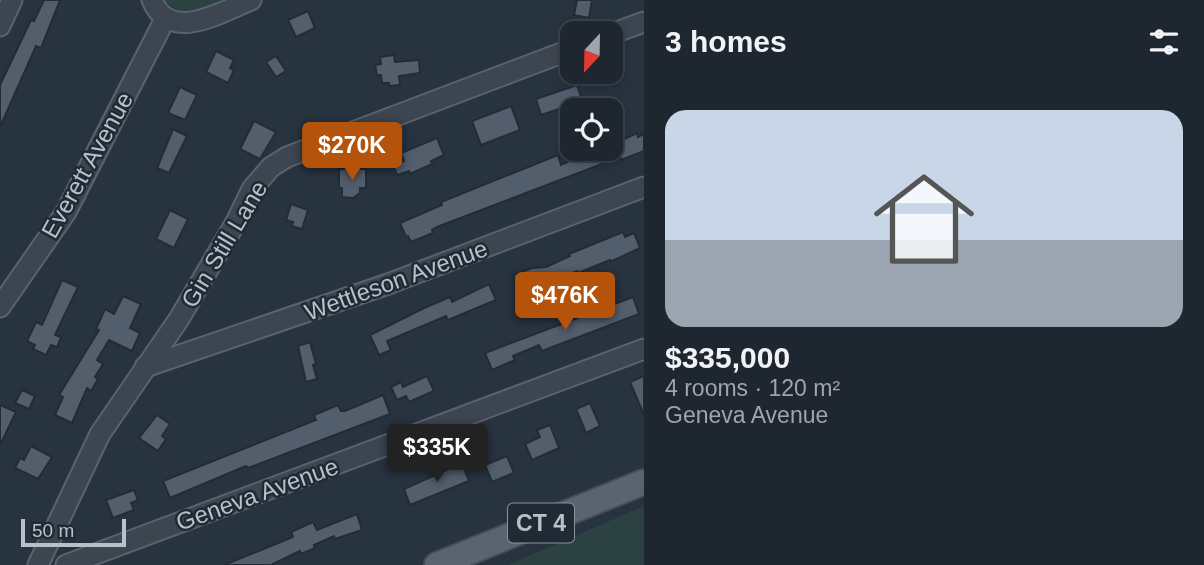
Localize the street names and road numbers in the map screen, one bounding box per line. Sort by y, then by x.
street label: Everett Avenue [36,87,138,243]
street label: Gin Still Lane [176,176,272,312]
street label: Wettleson Avenue [301,234,491,326]
street label: Geneva Avenue [172,452,342,536]
road number: CT 4 [508,503,574,542]

